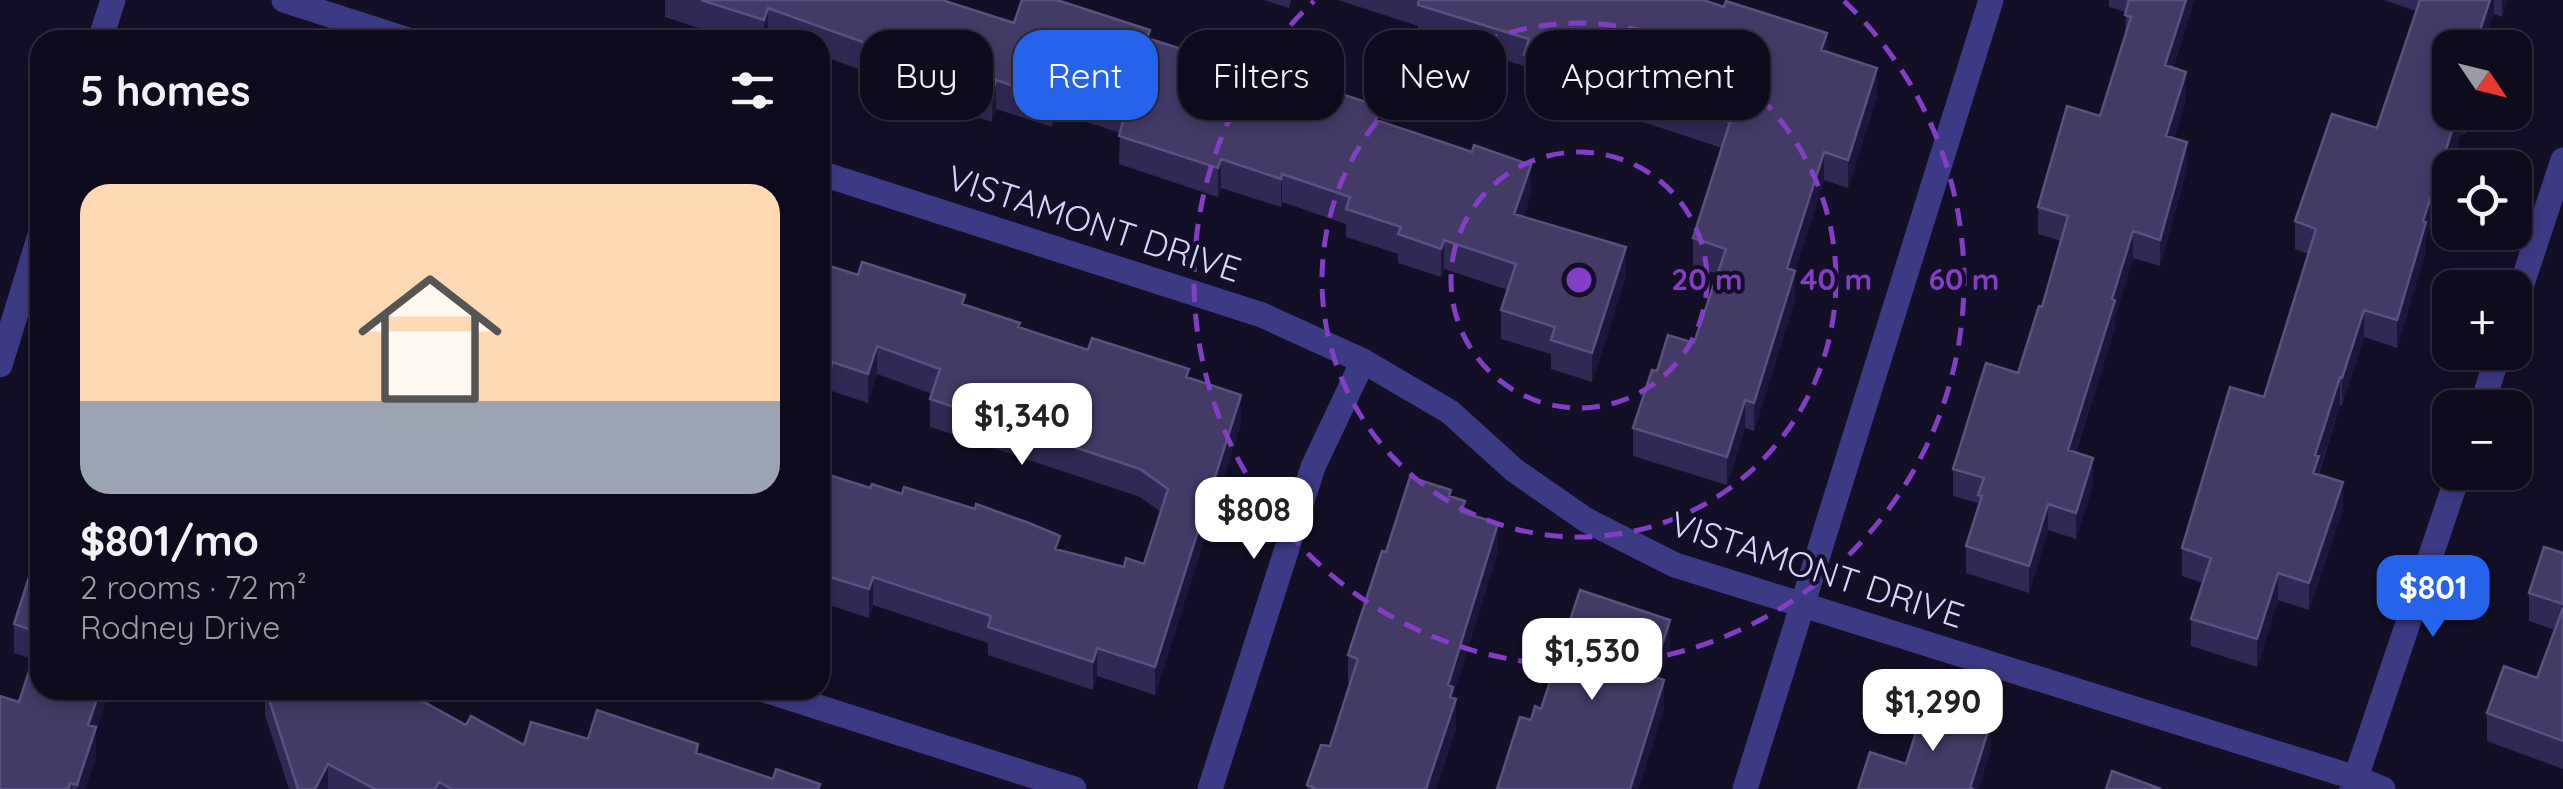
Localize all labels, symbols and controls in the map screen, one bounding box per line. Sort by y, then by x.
chip: Buy [860,30,993,120]
chip: Rent [1013,30,1158,120]
chip: Filters [1178,30,1344,120]
chip: New [1364,30,1506,120]
chip: Apartment [1526,30,1770,120]
north arrow [2432,30,2532,130]
map controls [2432,30,2532,490]
icon: filters [725,63,780,118]
text: 5 homes [80,64,251,117]
button: locate [2432,150,2532,250]
street label: VISTAMONT DRIVE [942,155,1247,291]
icon: home [340,249,520,429]
text: 20 m [1671,260,1743,298]
text: 40 m [1800,260,1872,298]
text: 60 m [1928,260,2000,298]
centre of rings [1561,262,1597,298]
button: + [2432,270,2532,370]
pin: $1,340 [941,383,1103,468]
button: − [2432,390,2532,490]
text: $1,340 [974,395,1070,435]
pin: $808 [1195,477,1313,562]
text: $808 [1217,489,1291,529]
street label: VISTAMONT DRIVE [1665,501,1970,637]
text: $801/mo [80,514,259,567]
pin: $801 [2374,555,2492,640]
text: 2 rooms · 72 m² [80,567,307,607]
text: $801 [2399,567,2467,607]
text: Rodney Drive [80,607,280,647]
pin: $1,530 [1511,618,1673,703]
text: $1,530 [1544,630,1640,670]
pin: $1,290 [1852,669,2014,754]
text: $1,290 [1885,681,1981,721]

